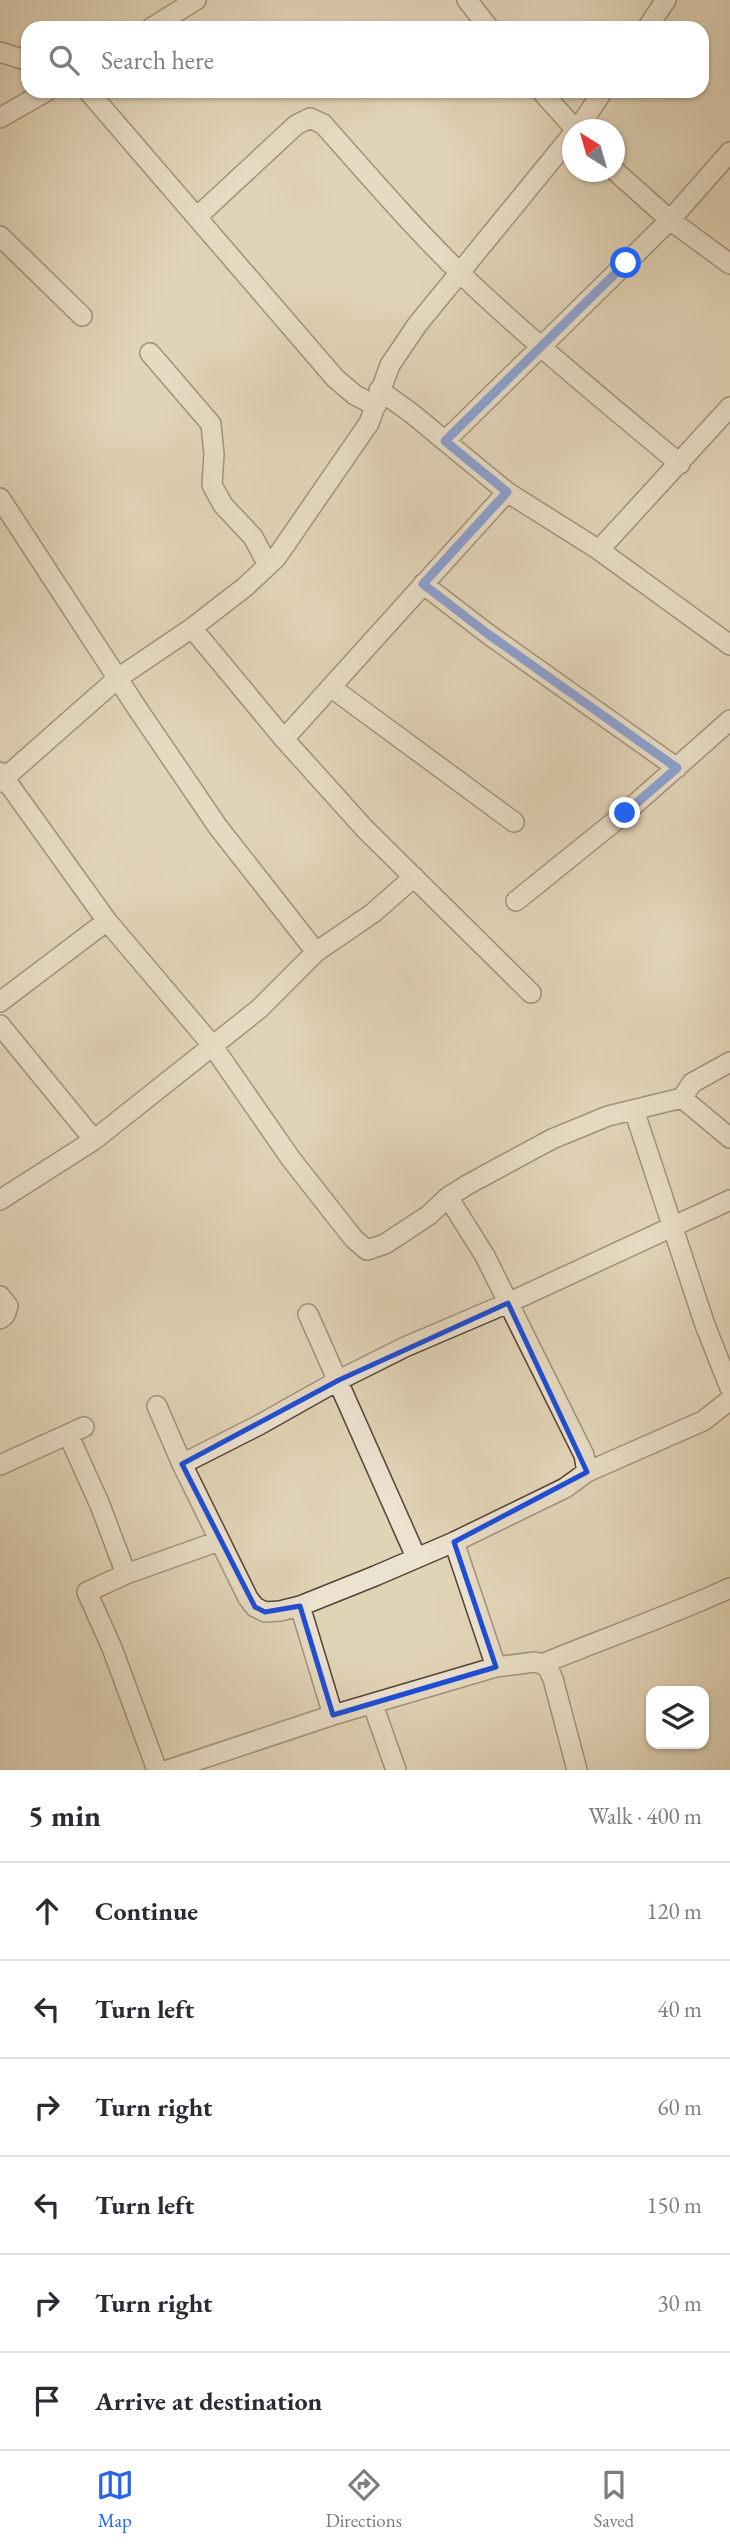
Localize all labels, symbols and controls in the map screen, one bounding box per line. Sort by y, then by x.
search box [21,21,709,98]
icon: search [45,41,83,79]
text: Search here [101,43,214,77]
north arrow [562,119,625,182]
route start [610,247,641,278]
route end [609,797,640,828]
map controls [646,1686,709,1749]
button: layers [646,1686,709,1749]
text: 5 min [28,1796,101,1835]
text: Walk · 400 m [588,1801,702,1831]
icon: ahead [28,1892,66,1930]
text: Continue [95,1894,198,1928]
text: 120 m [646,1896,702,1926]
icon: left [28,1990,66,2028]
text: Turn left [95,1992,194,2026]
text: 40 m [657,1994,702,2024]
icon: right [28,2088,66,2126]
text: Turn right [95,2090,213,2124]
text: 60 m [657,2092,702,2122]
icon: left [28,2186,66,2224]
text: Turn left [95,2188,194,2222]
text: 150 m [646,2190,702,2220]
icon: right [28,2284,66,2322]
text: Turn right [95,2286,213,2320]
text: 30 m [657,2288,702,2318]
icon: arrive [28,2382,66,2420]
text: Arrive at destination [95,2384,322,2418]
tab: Map [96,2466,134,2533]
tab: Directions [325,2466,402,2533]
tab: Saved [593,2466,634,2533]

